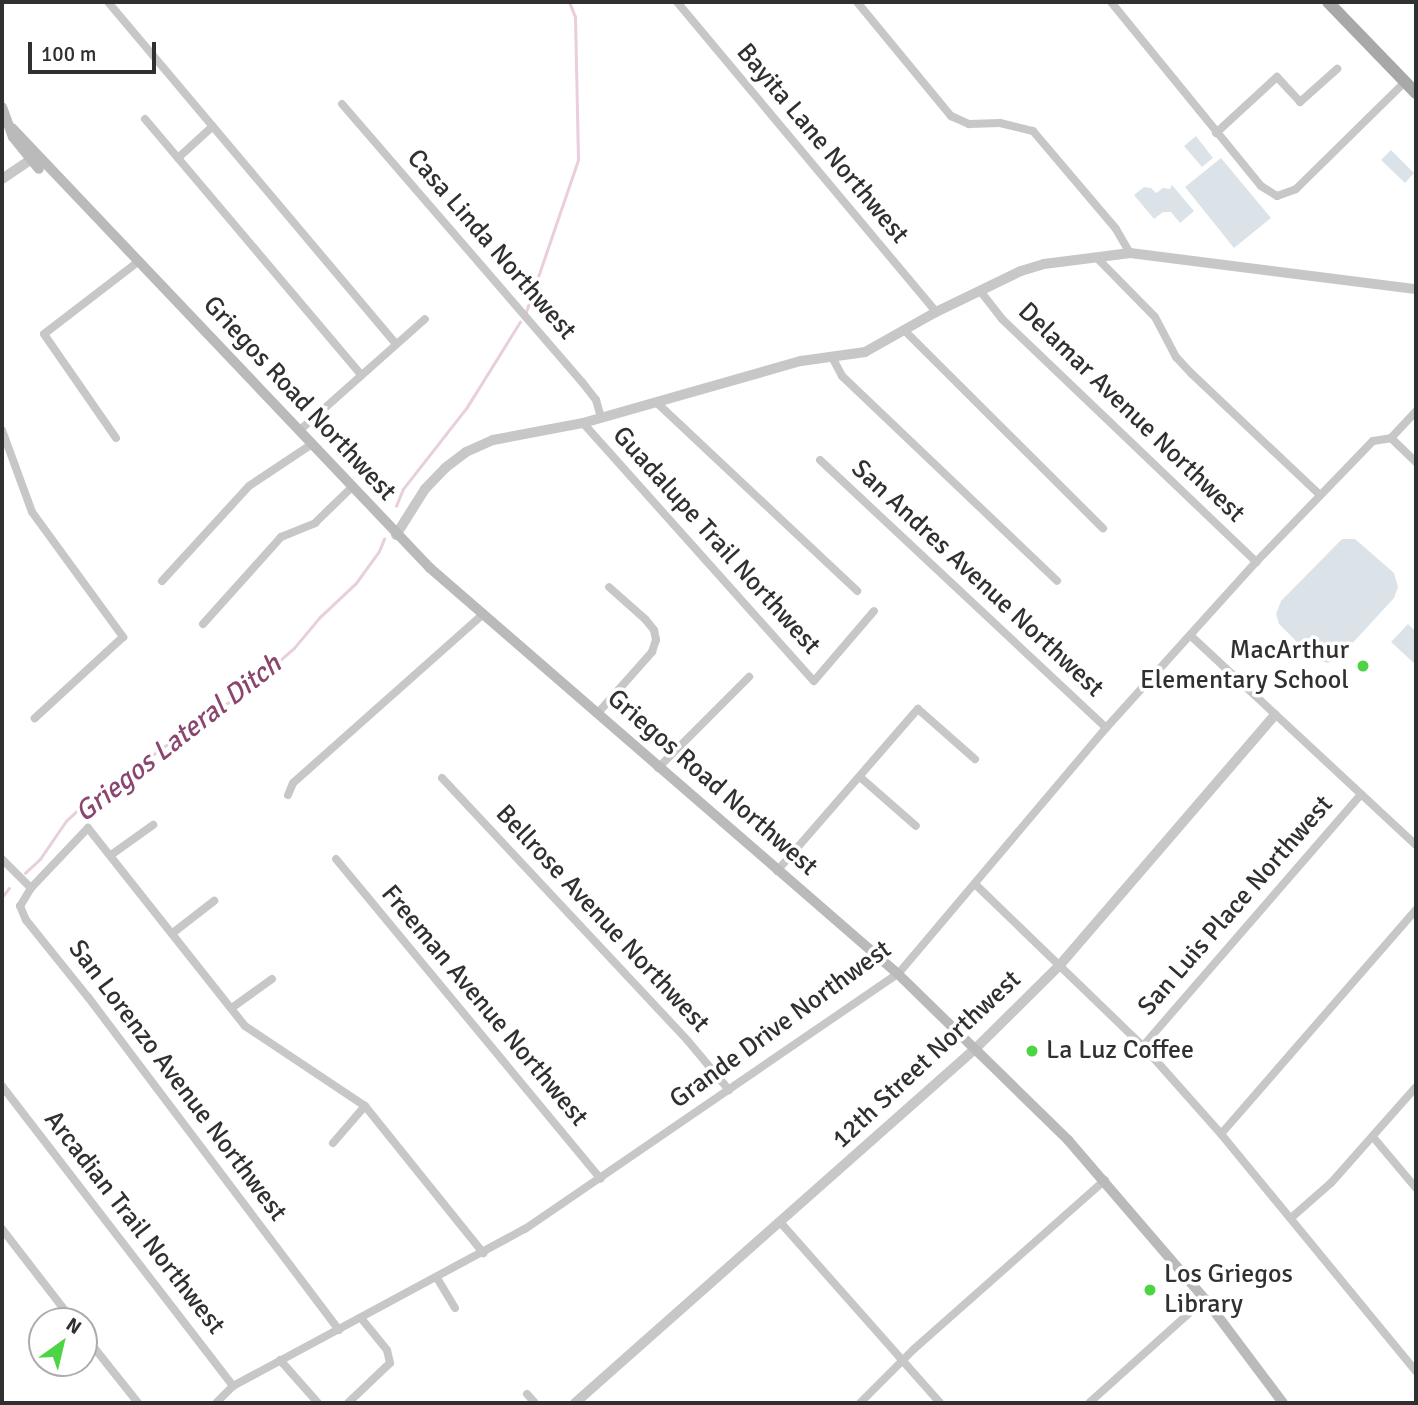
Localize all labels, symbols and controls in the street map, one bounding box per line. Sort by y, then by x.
scale bar [32,28,159,72]
street label: Bayita Lane Northwest [729,38,915,250]
text: 100 m [41,41,96,67]
street label: Casa Linda Northwest [400,143,582,347]
street label: Griegos Road Northwest [196,290,402,508]
street label: Delamar Avenue Northwest [1011,297,1251,529]
street label: Guadalupe Trail Northwest [605,421,827,661]
street label: San Andres Avenue Northwest [844,454,1110,704]
place label: MacArthur Elementary School [1140,635,1349,696]
water label: Griegos Lateral Ditch [68,647,288,829]
marker: MacArthur Elementary School [1355,658,1371,674]
street label: Griegos Road Northwest [600,683,824,883]
street label: San Luis Place Northwest [1132,790,1340,1022]
street label: Bellrose Avenue Northwest [488,799,716,1039]
street label: Freeman Avenue Northwest [374,879,594,1133]
street label: San Lorenzo Avenue Northwest [61,934,293,1228]
street label: Grande Drive Northwest [664,934,898,1116]
street label: 12th Street Northwest [826,965,1028,1155]
place label: La Luz Coffee [1046,1035,1194,1067]
marker: La Luz Coffee [1024,1043,1040,1059]
street label: Arcadian Trail Northwest [37,1105,231,1341]
place label: Los Griegos Library [1164,1259,1293,1320]
marker: Los Griegos Library [1142,1282,1158,1298]
north arrow [28,1307,98,1377]

